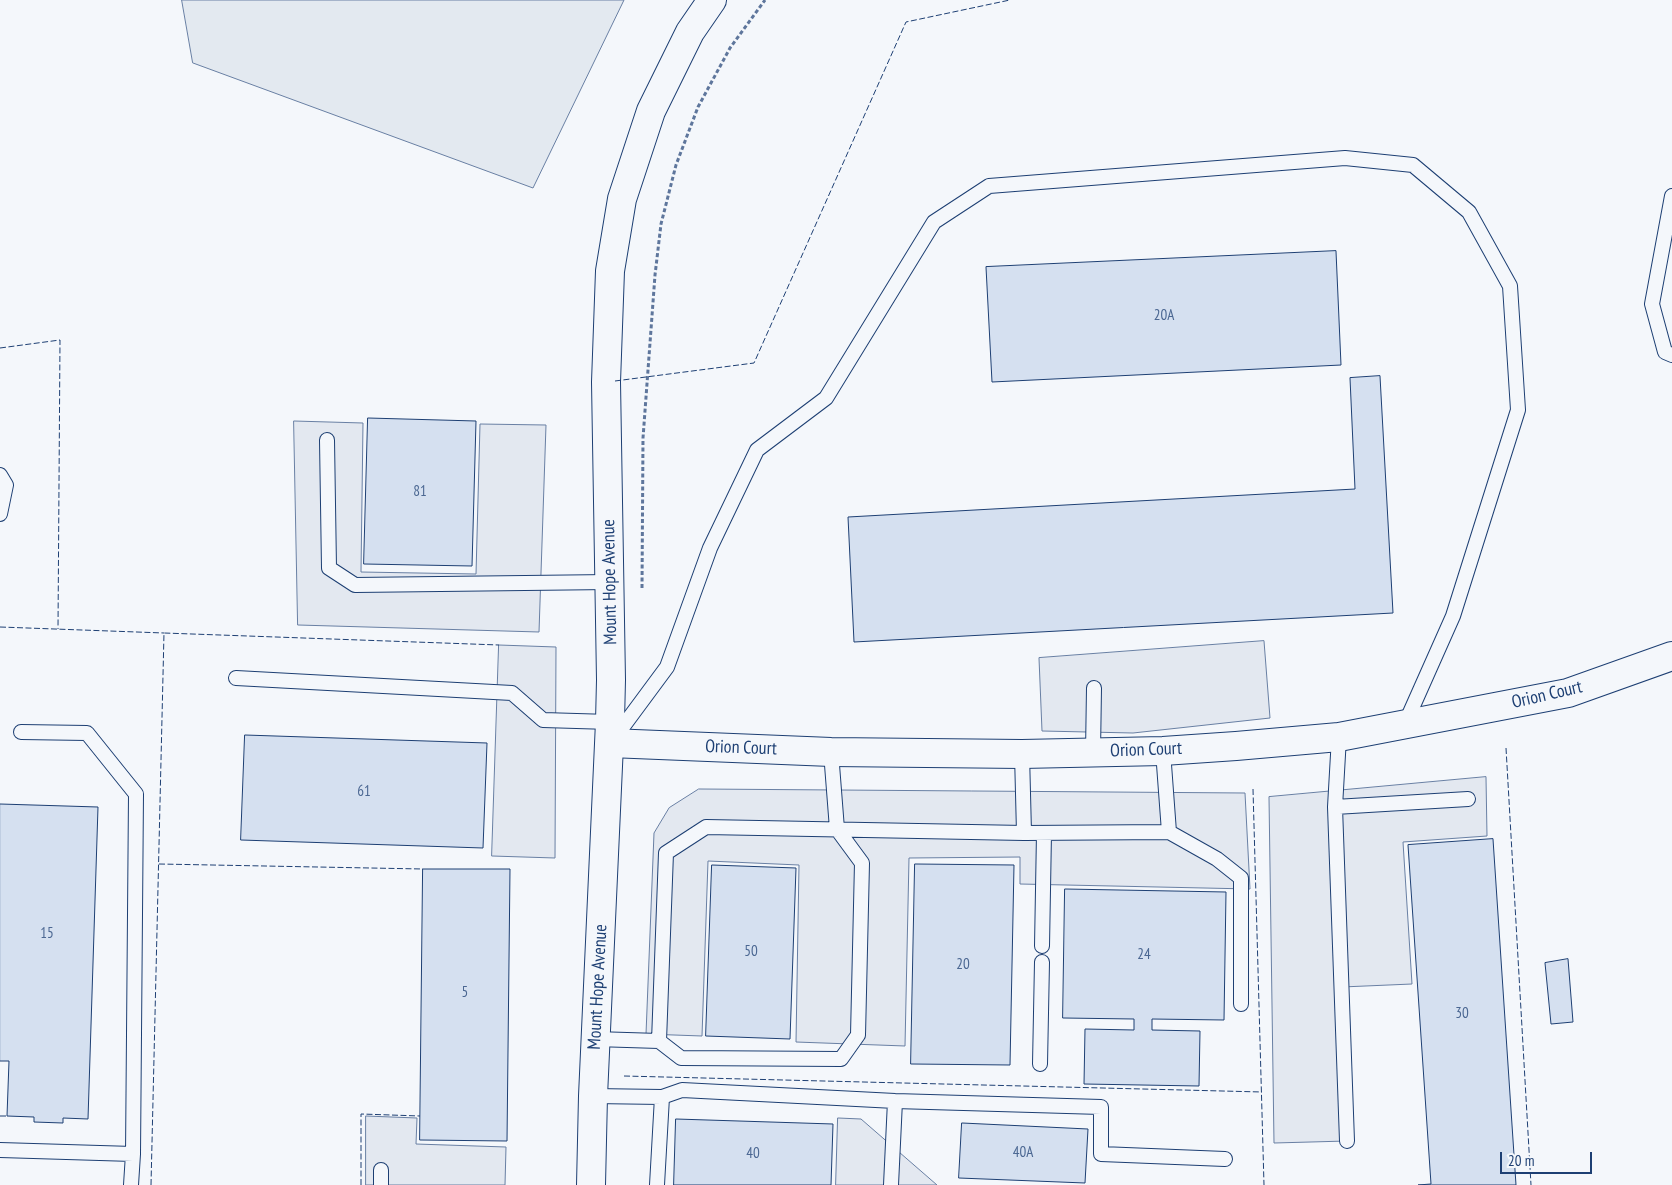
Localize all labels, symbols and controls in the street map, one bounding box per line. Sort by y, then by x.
house number: 20A [1154,307,1174,325]
house number: 81 [413,483,427,501]
street label: Mount Hope Avenue [598,519,622,645]
street label: Orion Court [1510,676,1584,714]
street label: Orion Court [705,736,777,760]
street label: Orion Court [1110,738,1182,762]
house number: 61 [357,783,371,801]
street label: Mount Hope Avenue [584,924,612,1050]
house number: 15 [40,925,54,943]
house number: 50 [744,943,758,961]
house number: 24 [1137,946,1151,964]
house number: 20 [956,956,970,974]
house number: 5 [462,984,468,1002]
house number: 30 [1455,1005,1469,1023]
scale bar [1502,1142,1594,1174]
house number: 40A [1013,1144,1033,1162]
house number: 40 [746,1145,760,1163]
text: 20 m [1508,1151,1534,1170]

